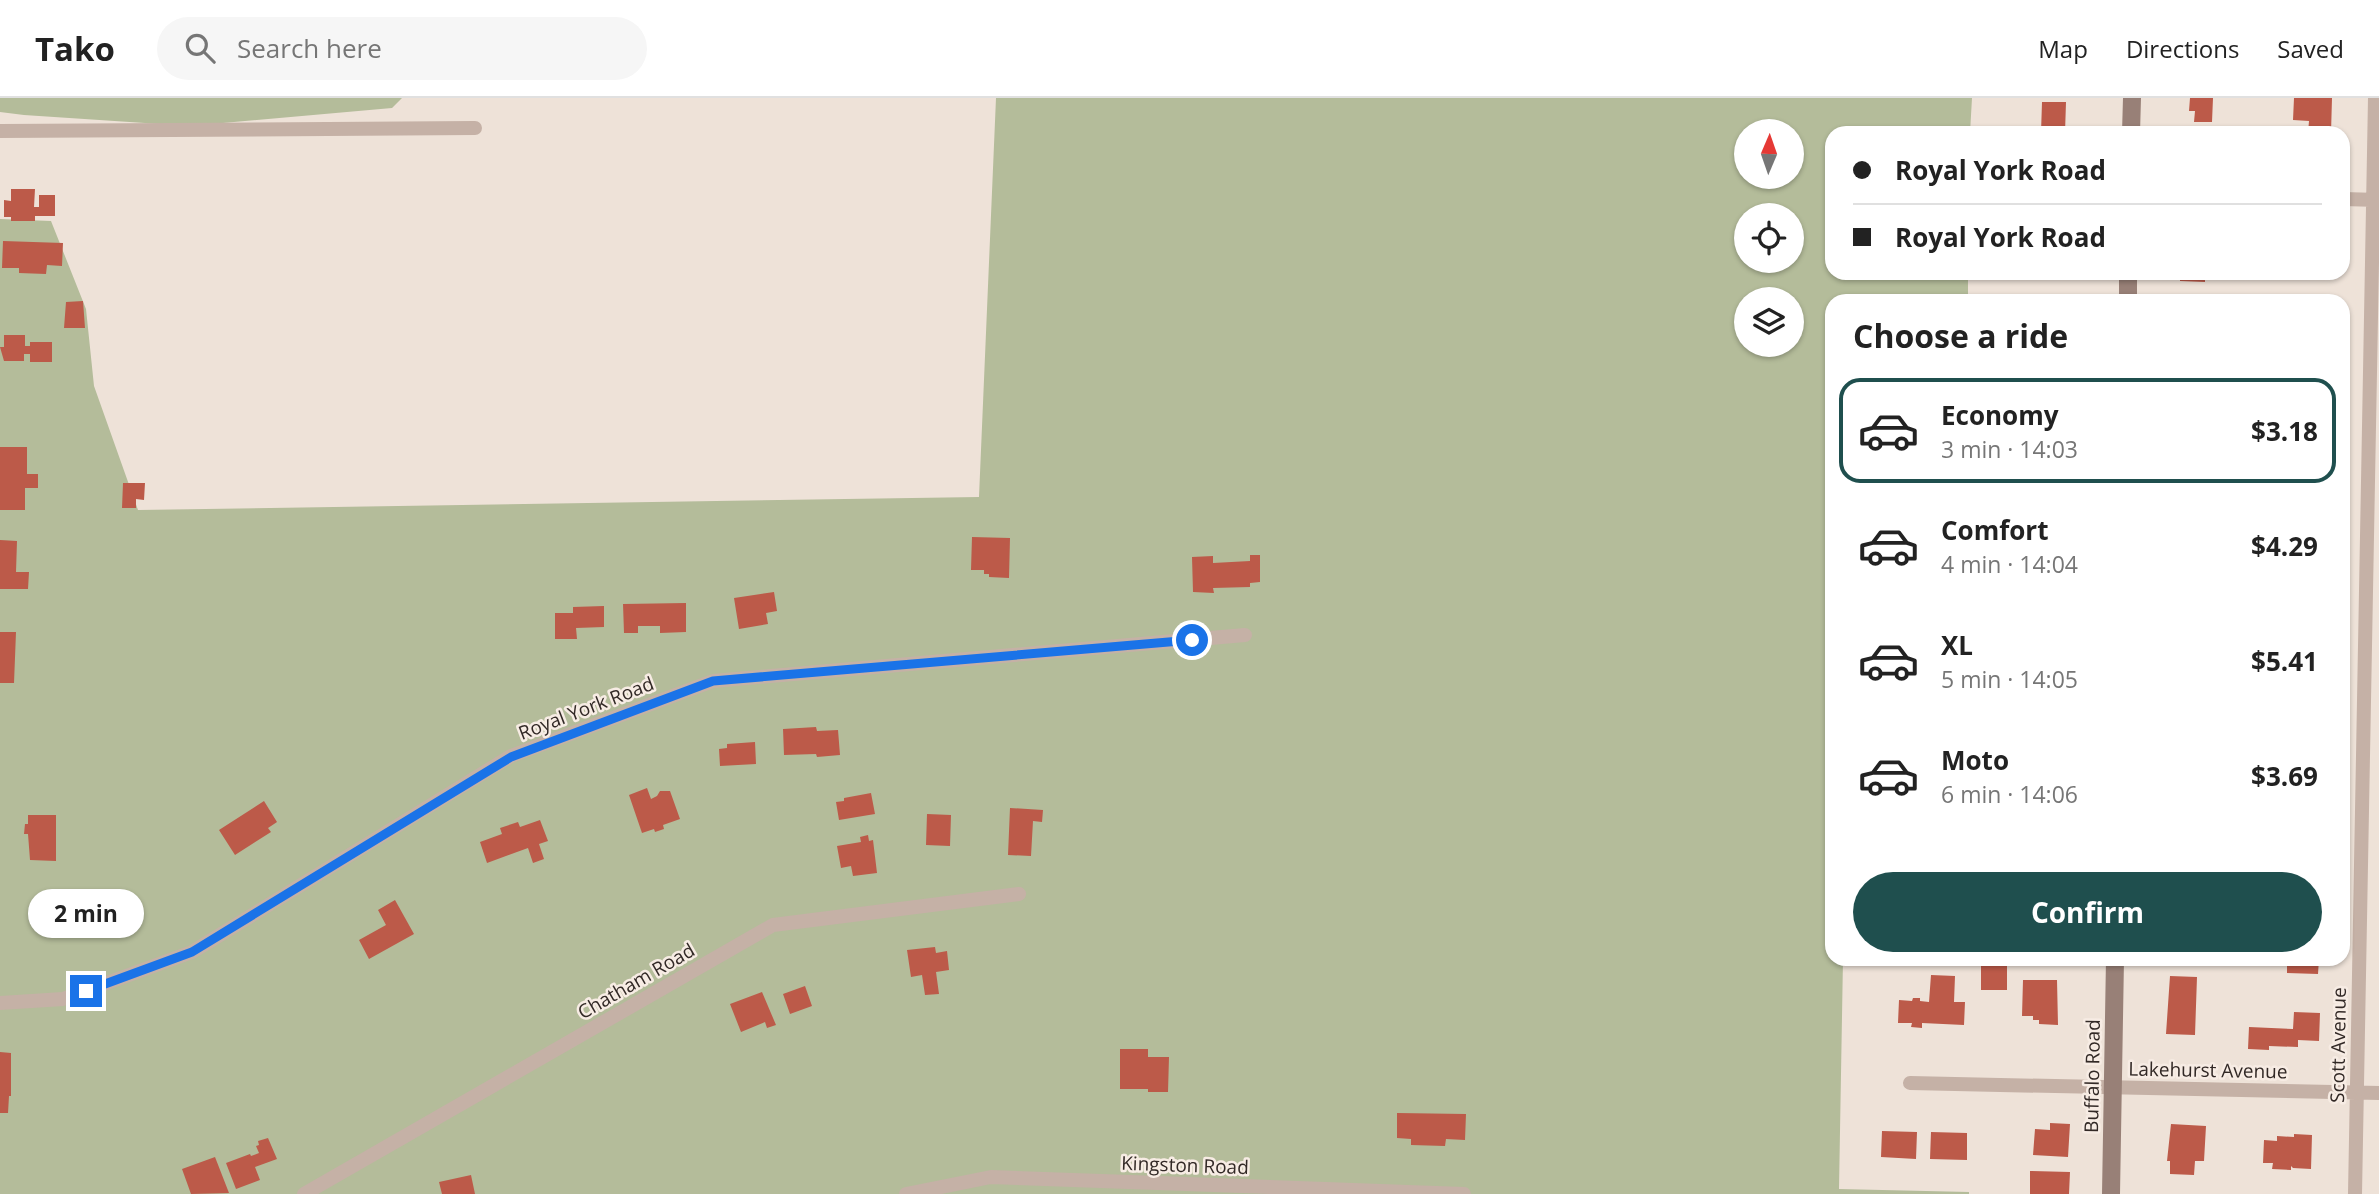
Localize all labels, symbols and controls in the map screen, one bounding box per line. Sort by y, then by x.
search box [157,17,647,80]
text: Tako [35,26,115,71]
icon: search [181,29,219,67]
text: Search here [237,30,382,66]
text: Map [2038,32,2088,65]
text: Directions [2126,32,2239,65]
text: Saved [2277,32,2344,65]
north arrow [1734,119,1804,189]
map controls [1734,119,1804,357]
text: Royal York Road [1895,152,2106,188]
button: locate [1734,203,1804,273]
text: Royal York Road [1895,219,2106,255]
button: layers [1734,287,1804,357]
text: Choose a ride [1853,314,2068,357]
text: Economy [1941,397,2059,433]
icon: car [1857,399,1920,462]
text: $3.18 [2251,413,2318,449]
text: 3 min · 14:03 [1941,433,2078,465]
text: Comfort [1941,512,2048,548]
icon: car [1857,514,1920,577]
text: $4.29 [2251,528,2318,564]
text: 4 min · 14:04 [1941,548,2078,580]
route start [1176,624,1208,656]
text: XL [1941,627,1973,663]
icon: car [1857,629,1920,692]
text: $5.41 [2251,643,2318,679]
text: 5 min · 14:05 [1941,663,2078,695]
street label: Royal York Road [515,670,657,746]
text: Moto [1941,742,2009,778]
icon: car [1857,744,1920,807]
text: $3.69 [2251,758,2318,794]
text: 6 min · 14:06 [1941,778,2078,810]
button: Confirm [1853,872,2322,952]
callout: 2 min [28,890,144,938]
text: 2 min [54,897,118,929]
street label: Chatham Road [573,937,699,1025]
route end [70,975,102,1007]
street label: Scott Avenue [2324,987,2352,1103]
street label: Buffalo Road [2078,1019,2106,1133]
street label: Lakehurst Avenue [2128,1056,2288,1084]
street label: Kingston Road [1121,1150,1249,1180]

